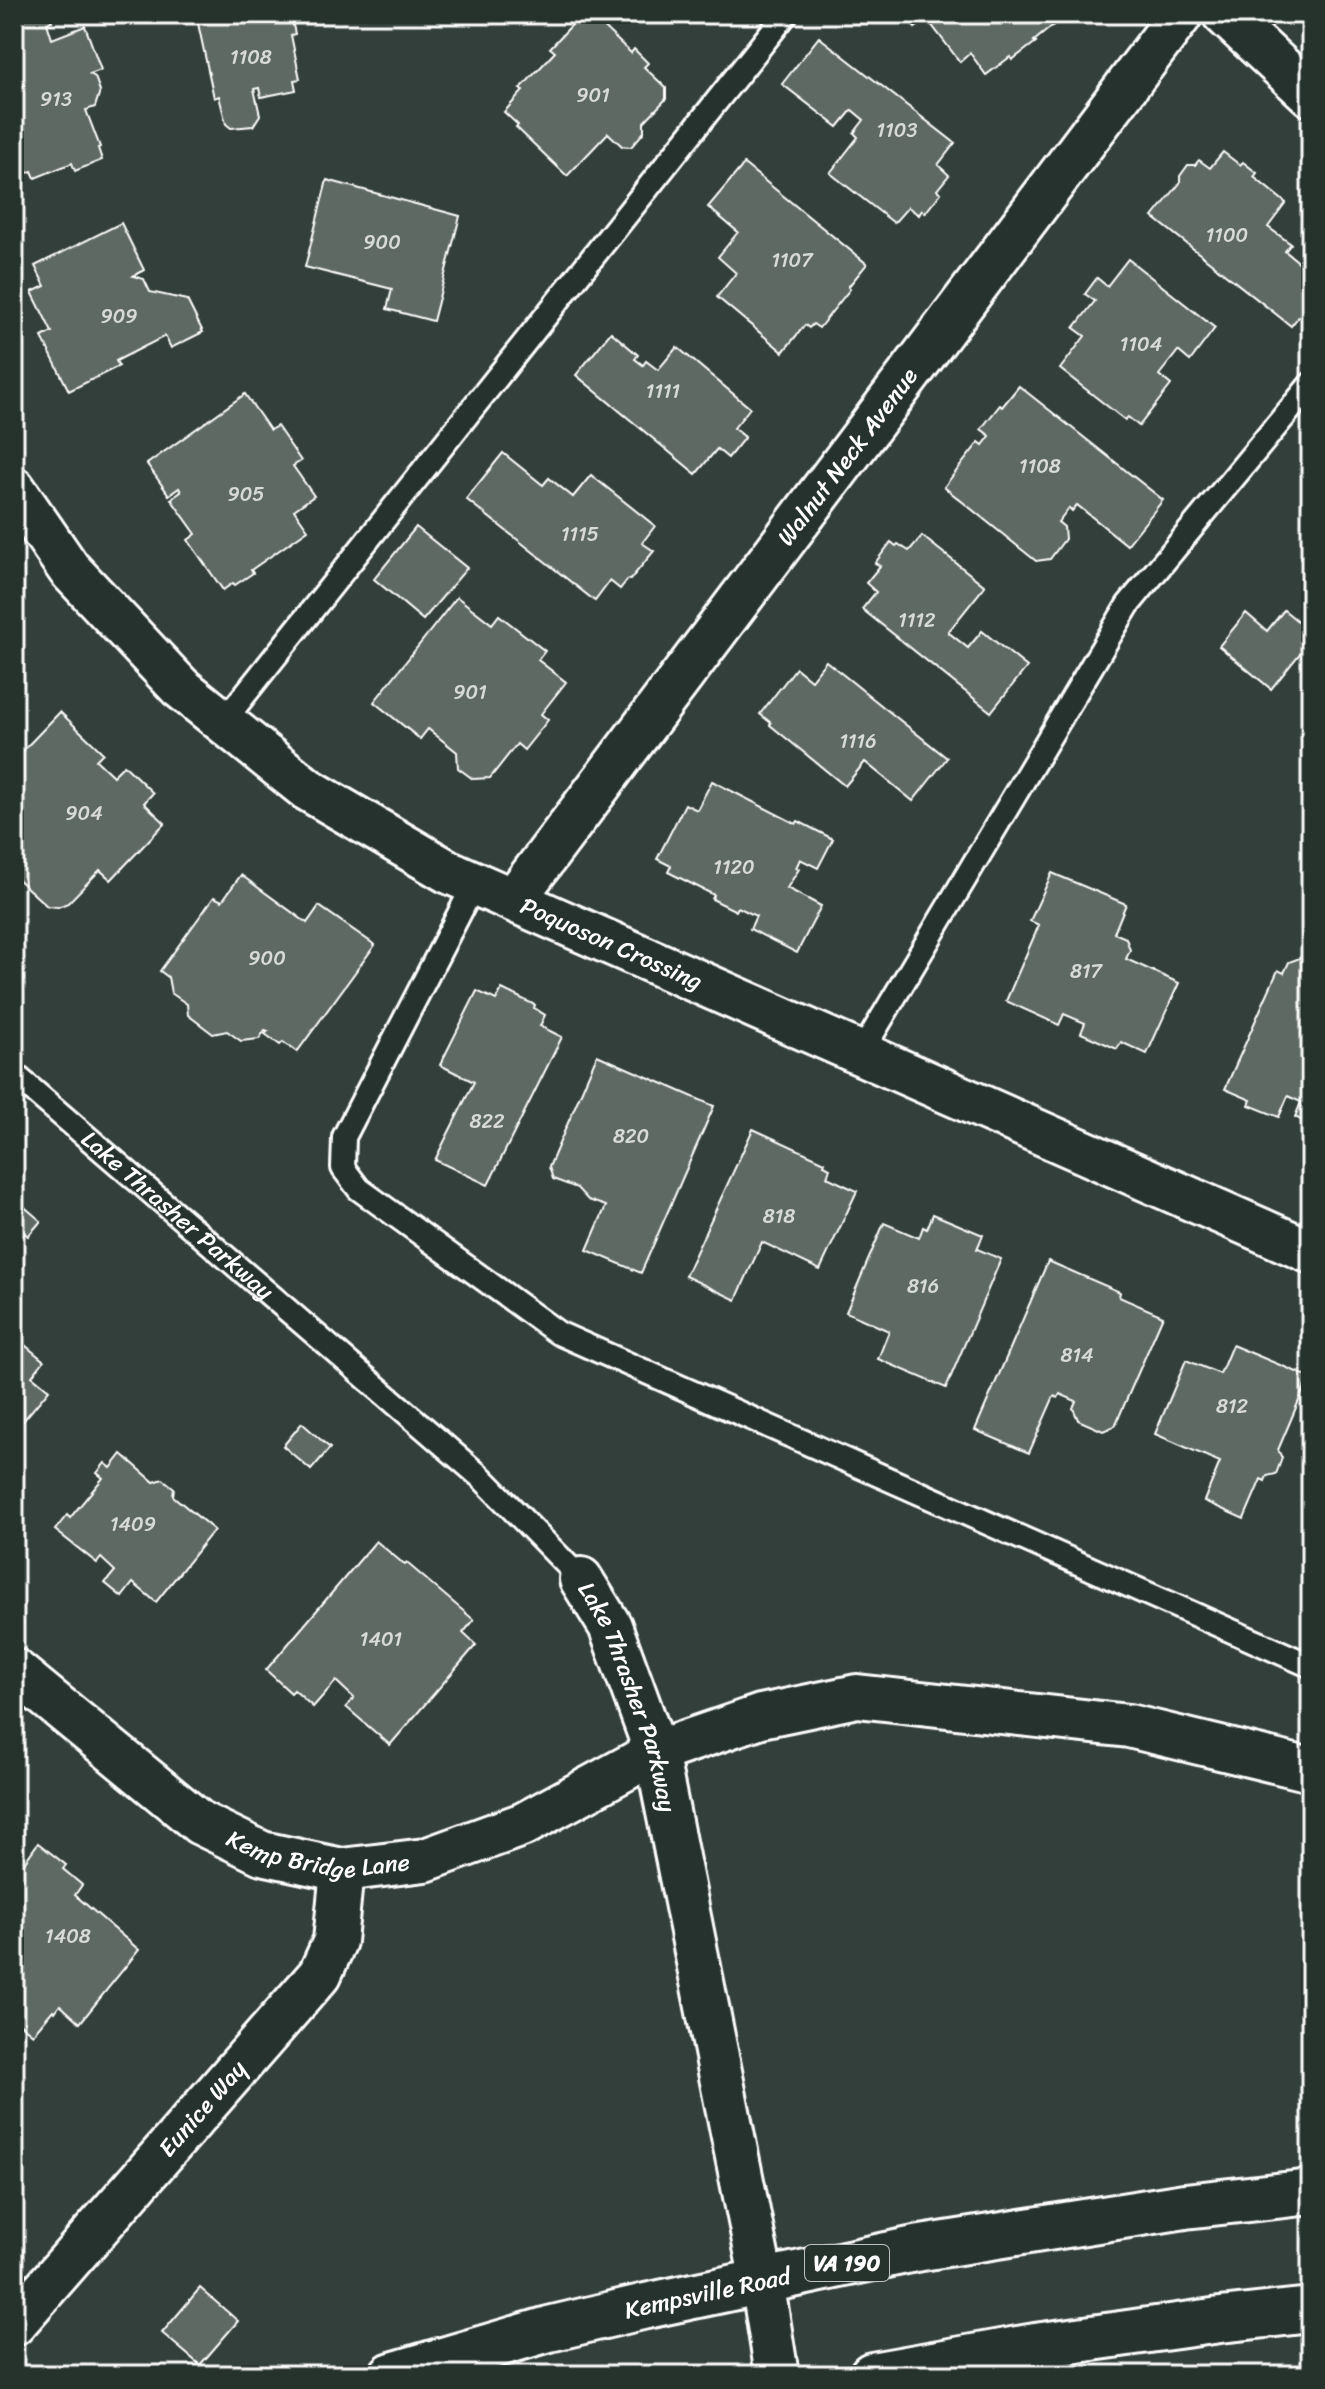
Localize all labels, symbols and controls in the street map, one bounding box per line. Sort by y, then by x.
house number: 1108 [230,40,272,75]
house number: 901 [576,78,610,113]
house number: 913 [40,82,72,117]
house number: 1103 [877,113,917,148]
house number: 1100 [1206,218,1248,253]
house number: 900 [363,225,401,260]
house number: 1107 [771,243,814,278]
house number: 909 [100,299,138,334]
house number: 1104 [1120,327,1162,362]
street label: Walnut Neck Avenue [766,358,929,555]
house number: 1111 [646,374,680,409]
house number: 1108 [1019,449,1061,484]
house number: 905 [227,477,265,512]
house number: 1115 [561,517,599,552]
house number: 1112 [898,603,936,638]
house number: 901 [453,675,487,710]
house number: 1116 [839,724,877,759]
house number: 904 [65,796,103,831]
house number: 1120 [713,850,755,885]
street label: Poquoson Crossing [514,885,709,1002]
house number: 900 [248,941,286,976]
house number: 817 [1070,954,1104,989]
house number: 822 [469,1104,505,1139]
street label: Lake Thrasher Parkway [71,1119,284,1311]
house number: 820 [613,1119,649,1154]
house number: 818 [763,1199,795,1234]
house number: 816 [907,1269,939,1304]
house number: 814 [1060,1338,1094,1373]
house number: 812 [1216,1389,1249,1424]
house number: 1409 [110,1507,156,1542]
street label: Lake Thrasher Parkway [566,1573,689,1816]
house number: 1401 [360,1622,402,1657]
street label: Kemp Bridge Lane [219,1818,412,1891]
house number: 1408 [45,1919,91,1954]
street label: Eunice Way [147,2050,258,2167]
road number: VA 190 [805,2245,889,2281]
street label: Kempsville Road [620,2254,797,2331]

